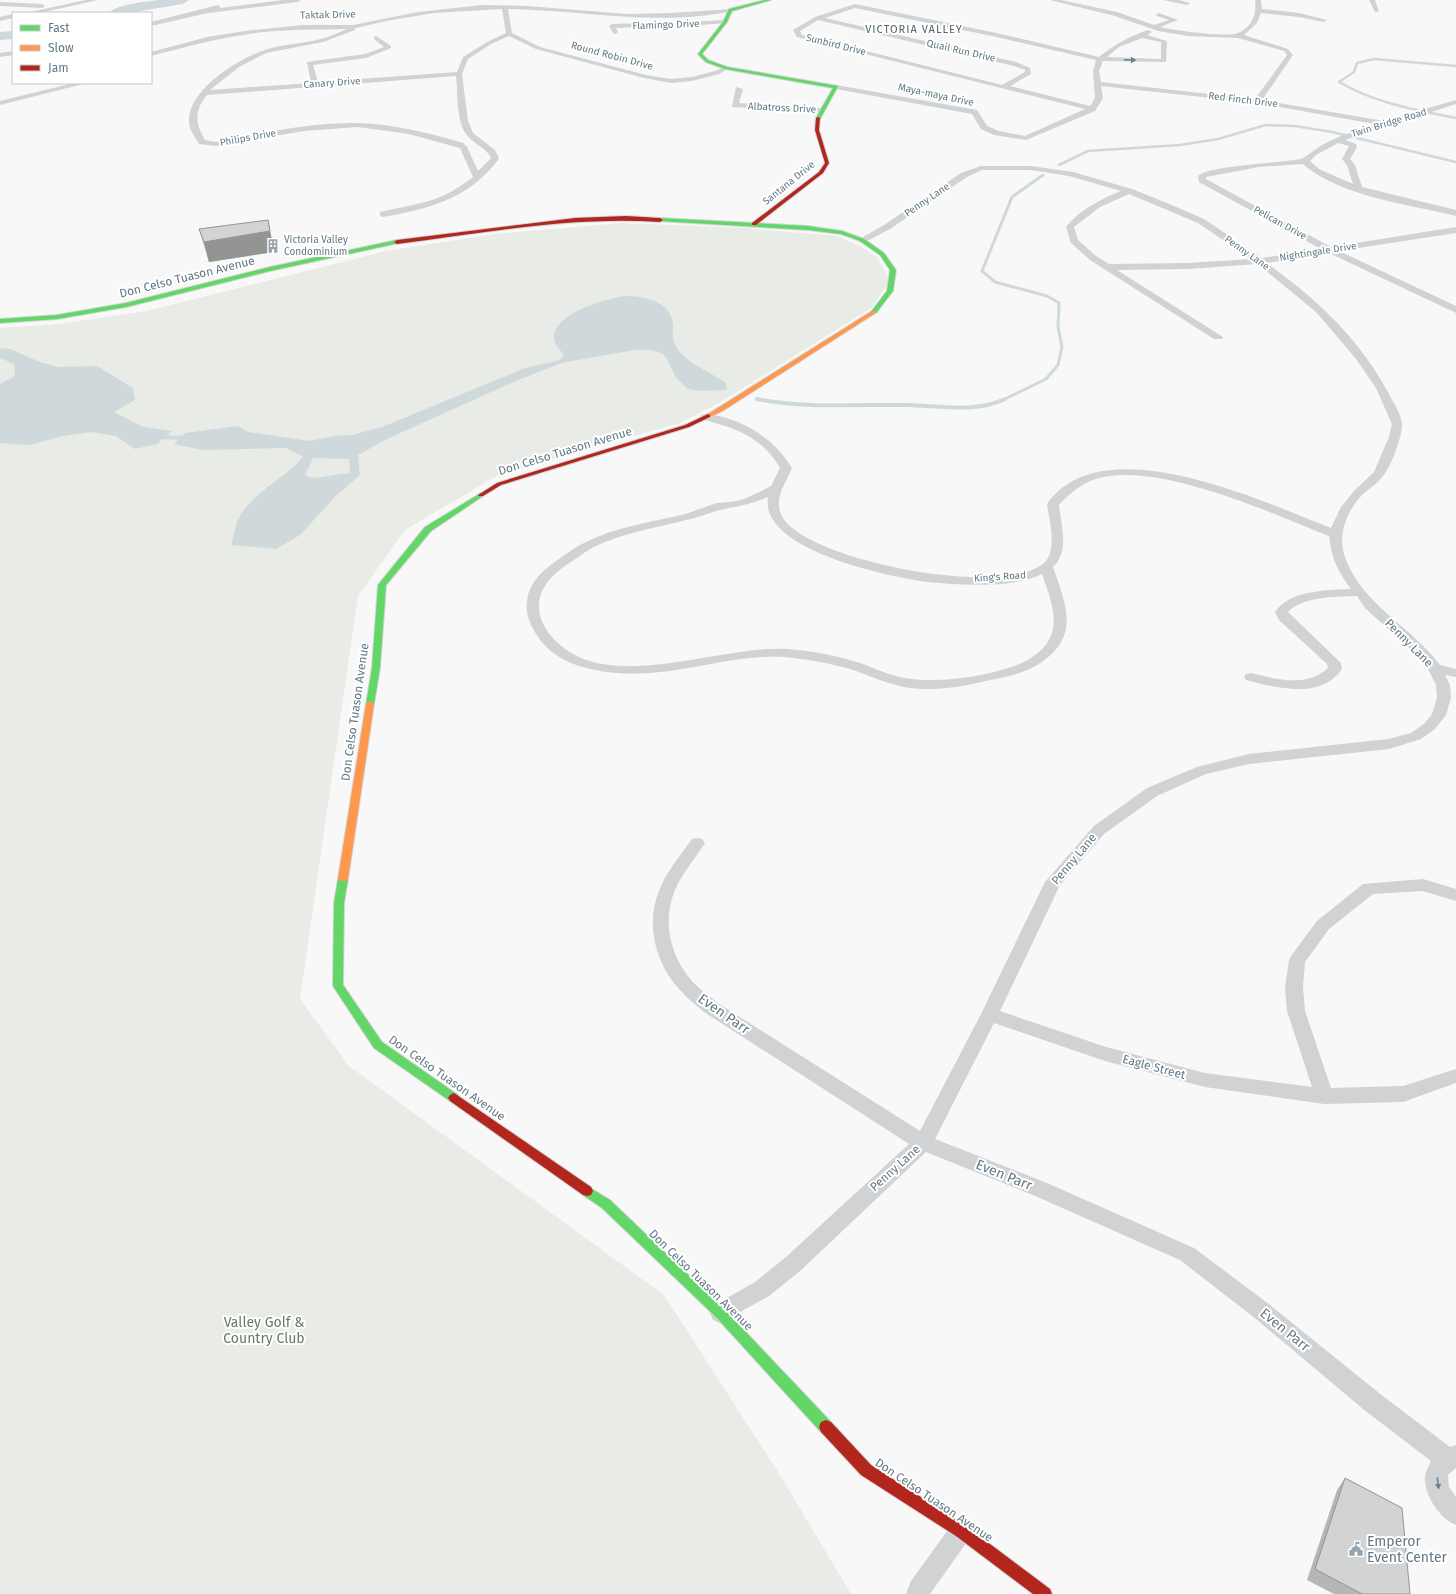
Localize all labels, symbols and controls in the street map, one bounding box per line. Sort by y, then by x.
street label: Taktak Drive [300,9,356,21]
legend [12,12,152,84]
street label: Flamingo Drive [632,18,700,32]
text: Fast [48,21,70,35]
district label: VICTORIA VALLEY [865,23,963,36]
street label: Sunbird Drive [805,32,867,58]
street label: Quail Run Drive [925,37,997,65]
street label: Round Robin Drive [570,39,654,73]
text: Slow [48,41,74,55]
one-way arrow [1124,57,1137,63]
text: Jam [48,61,68,75]
street label: Canary Drive [303,75,361,91]
street label: Maya-maya Drive [897,81,975,109]
street label: Red Finch Drive [1208,90,1278,110]
street label: Albatross Drive [748,100,816,116]
street label: Twin Bridge Road [1350,106,1428,140]
street label: Philips Drive [219,127,277,149]
street label: Santana Drive [761,158,817,208]
street label: Penny Lane [902,181,952,219]
street label: Pelican Drive [1251,203,1309,243]
street label: Penny Lane [1222,233,1272,273]
place label: Victoria Valley Condominium [284,234,348,258]
building icon: Victoria Valley Condominium [265,238,281,254]
street label: Nightingale Drive [1279,240,1357,264]
street label: Don Celso Tuason Avenue [118,253,256,301]
street label: Don Celso Tuason Avenue [496,424,634,478]
street label: King's Road [974,569,1026,585]
street label: Penny Lane [1382,616,1436,670]
street label: Don Celso Tuason Avenue [338,642,372,782]
street label: Penny Lane [1049,831,1099,887]
street label: Even Parr [695,990,754,1038]
street label: Don Celso Tuason Avenue [386,1032,508,1124]
street label: Eagle Street [1121,1052,1188,1082]
street label: Penny Lane [867,1142,923,1194]
street label: Even Parr [973,1156,1035,1194]
street label: Don Celso Tuason Avenue [646,1227,756,1333]
street label: Even Parr [1257,1305,1314,1356]
park label: Valley Golf & Country Club [223,1314,305,1347]
street label: Don Celso Tuason Avenue [872,1455,996,1545]
one-way arrow [1434,1477,1441,1489]
place label: Emperor Event Center [1367,1533,1448,1566]
public building icon: Emperor Event Center [1348,1541,1364,1557]

